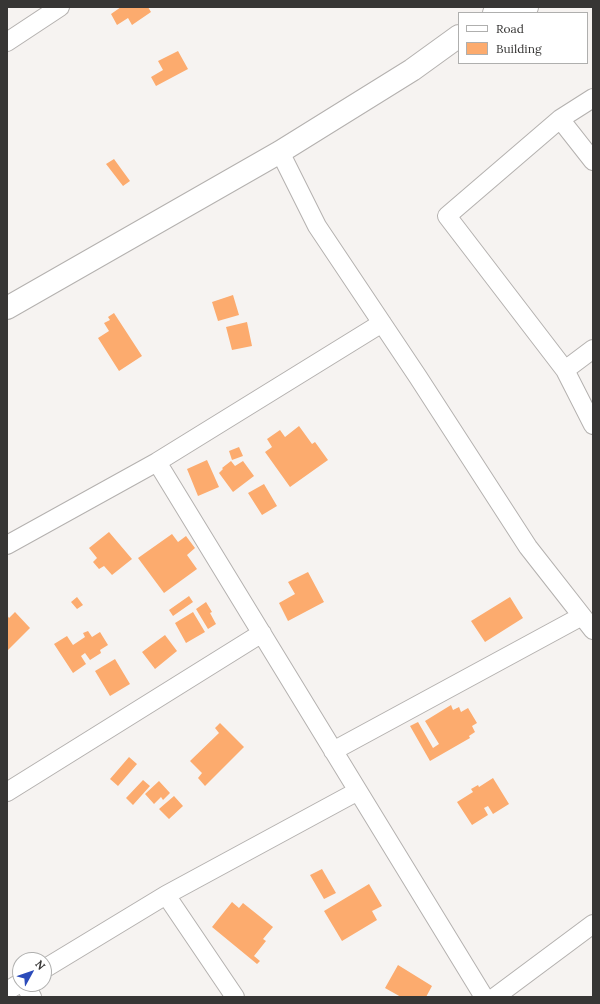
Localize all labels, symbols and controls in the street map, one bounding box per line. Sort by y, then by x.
legend [458,12,588,64]
text: Road [496,21,524,36]
text: Building [496,41,542,56]
north arrow [12,952,52,992]
text: N [32,957,49,973]

